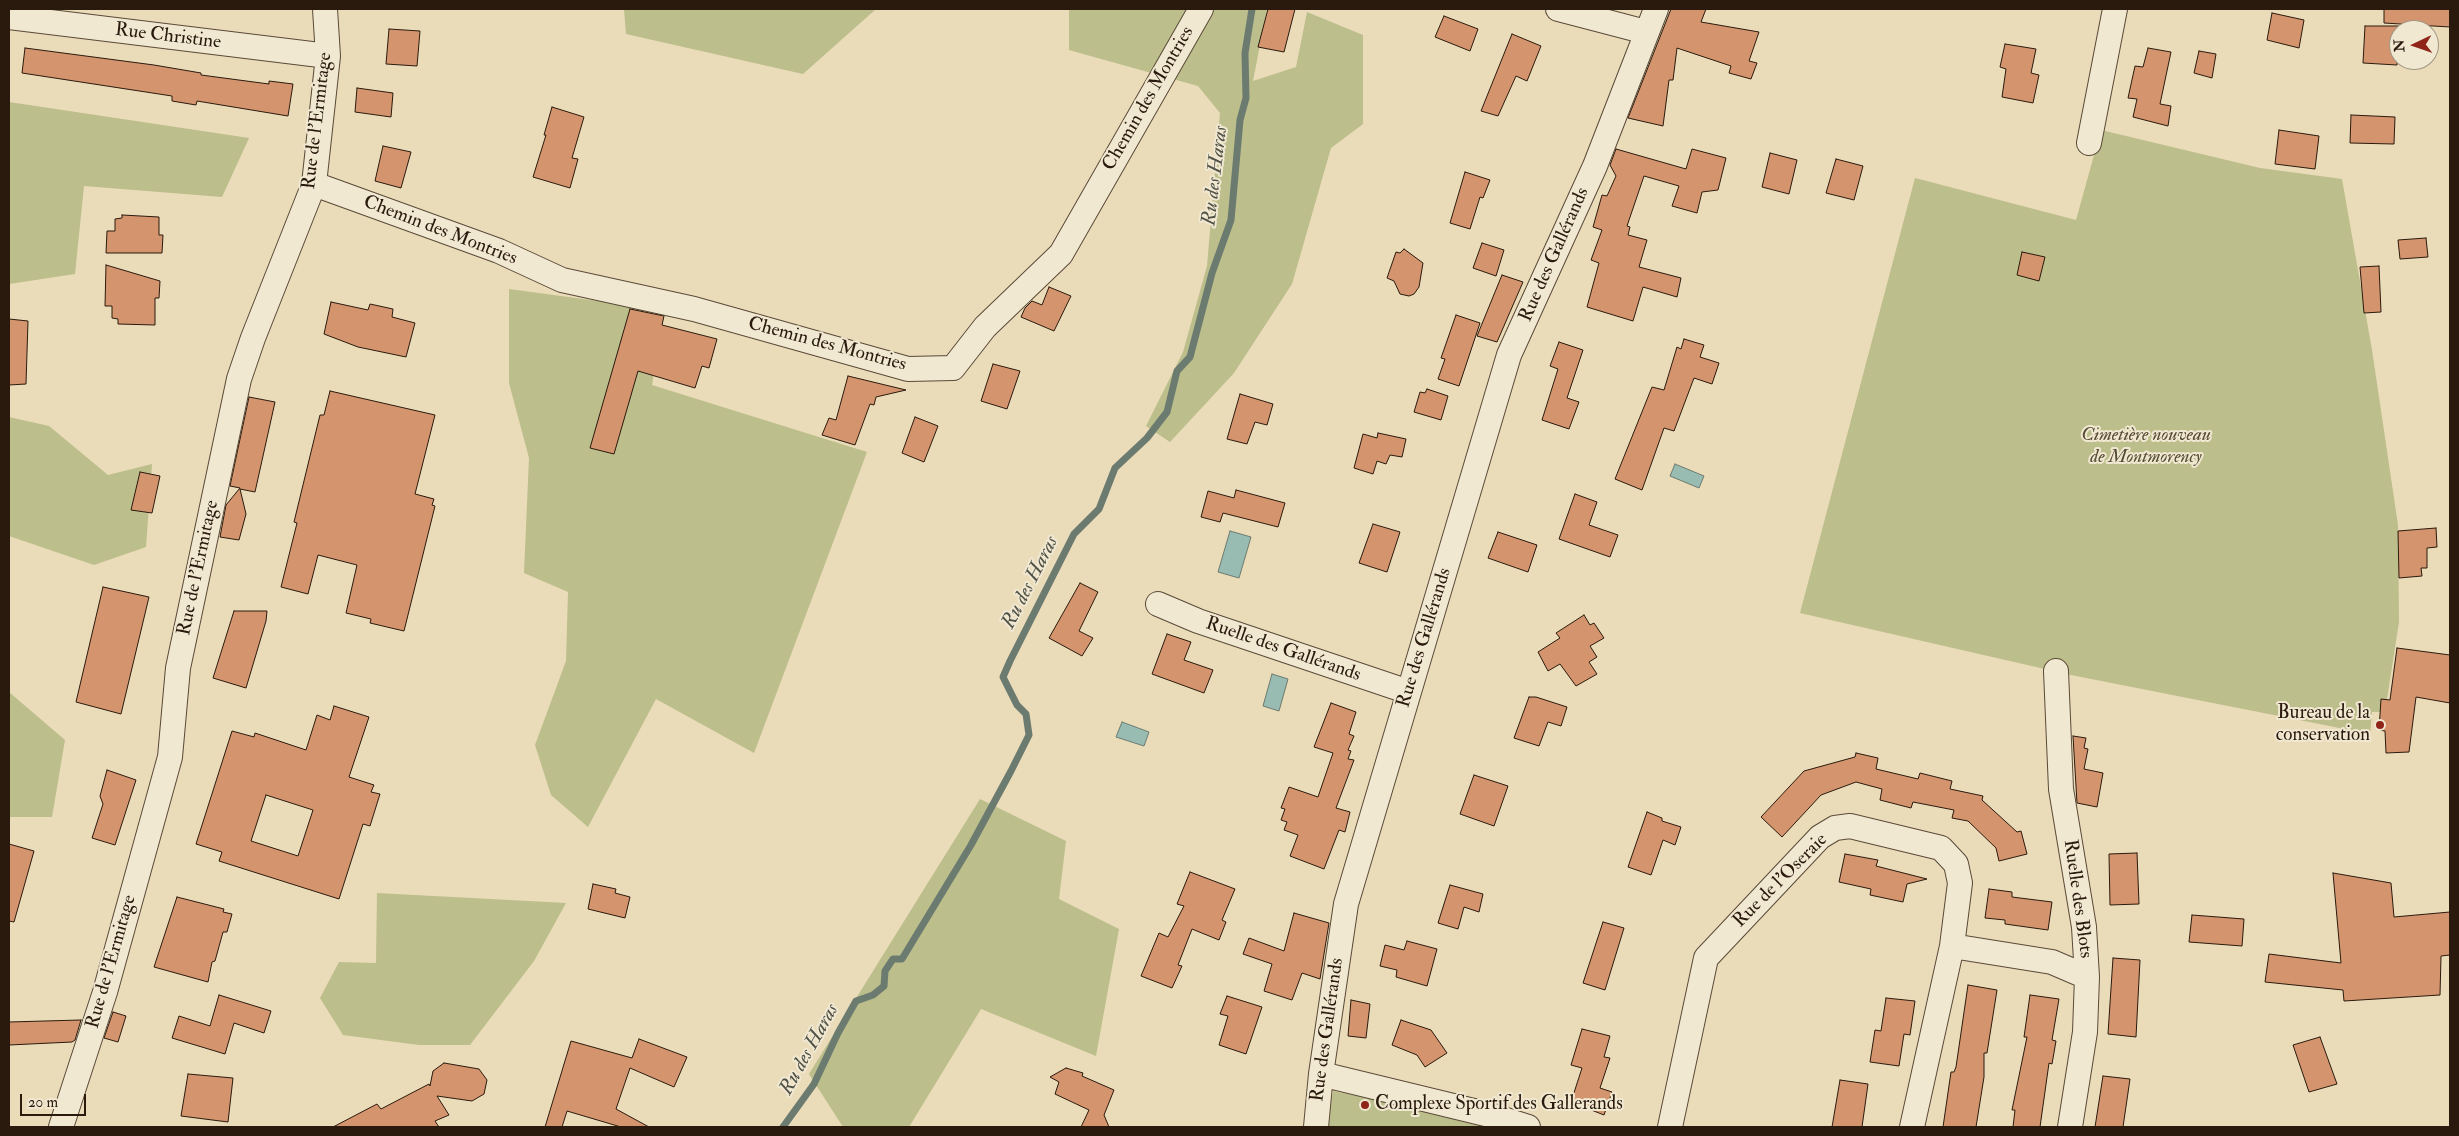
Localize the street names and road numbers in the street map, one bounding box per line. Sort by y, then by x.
street label: Rue Christine [114,19,222,55]
street label: Chemin des Montries [1098,23,1200,175]
street label: Rue de l'Ermitage [298,51,338,191]
street label: Rue des Gallérands [1515,184,1595,326]
street label: Chemin des Montries [360,191,520,271]
street label: Chemin des Montries [745,313,909,377]
street label: Rue de l'Ermitage [174,498,224,638]
street label: Rue des Gallérands [1393,565,1457,711]
street label: Ruelle des Gallérands [1202,613,1364,687]
street label: Rue de l'Oseraie [1729,829,1833,933]
street label: Ruelle des Blots [2057,838,2097,960]
street label: Rue de l'Ermitage [82,893,142,1031]
street label: Rue des Gallérands [1307,957,1349,1103]

